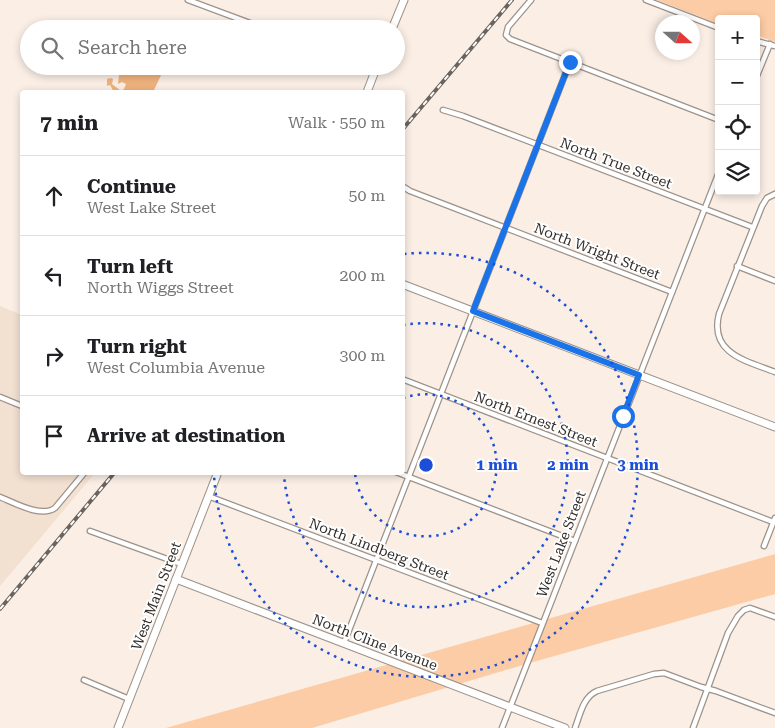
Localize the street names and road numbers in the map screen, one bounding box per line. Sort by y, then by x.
street label: North True Street [558,134,674,192]
street label: North Wright Street [532,220,662,282]
street label: North Ernest Street [472,388,600,450]
street label: West Lake Street [533,488,589,600]
street label: North Lindberg Street [307,515,451,583]
street label: West Main Street [128,540,184,652]
street label: North Cline Avenue [310,611,440,673]

